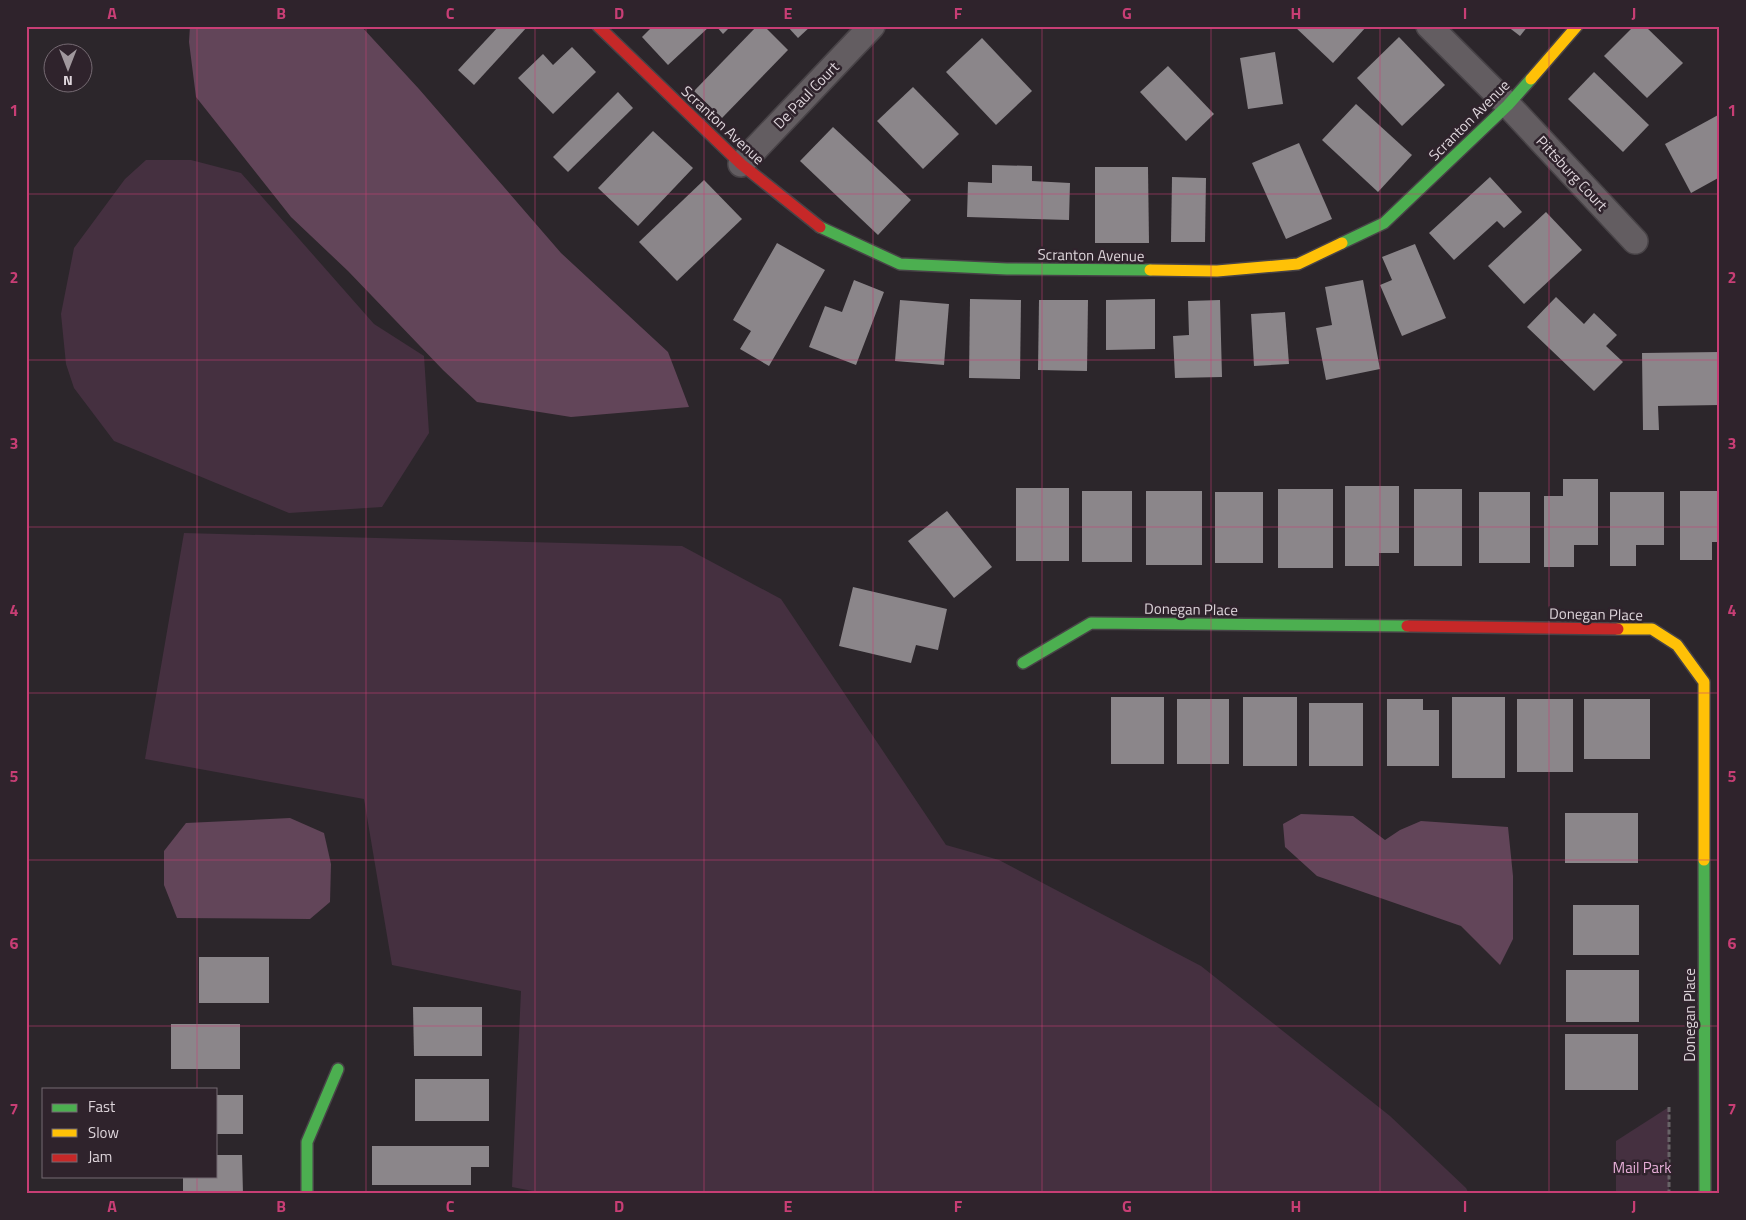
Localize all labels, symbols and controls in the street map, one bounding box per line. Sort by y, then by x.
text: A [107,1,117,25]
text: B [276,1,286,25]
text: C [446,1,455,25]
text: D [614,1,624,25]
text: E [784,1,793,25]
text: F [954,1,963,25]
text: G [1122,1,1132,25]
text: H [1291,1,1301,25]
text: I [1463,1,1467,25]
text: J [1632,1,1636,25]
north arrow [42,42,92,92]
street label: De Paul Court [768,56,845,134]
text: N [63,71,73,92]
street label: Scranton Avenue [1423,74,1515,166]
street label: Scranton Avenue [676,80,770,170]
text: 1 [10,98,18,122]
text: 1 [1728,98,1736,122]
street label: Pittsburg Court [1531,130,1614,216]
street label: Scranton Avenue [1037,243,1145,267]
text: 2 [10,265,18,289]
text: 2 [1728,265,1736,289]
text: 3 [10,431,18,455]
text: 3 [1728,431,1736,455]
street label: Donegan Place [1144,597,1238,621]
text: 4 [10,598,19,622]
text: 4 [1728,598,1737,622]
street label: Donegan Place [1549,602,1643,626]
text: 5 [10,764,19,788]
text: 5 [1728,764,1737,788]
text: 6 [10,931,19,955]
text: 6 [1728,931,1737,955]
street label: Donegan Place [1678,968,1701,1062]
legend [42,1088,218,1178]
text: Fast [88,1095,116,1118]
text: 7 [10,1097,18,1121]
text: 7 [1728,1097,1736,1121]
text: Slow [88,1121,119,1144]
text: Jam [88,1145,112,1168]
park label: Mail Park [1613,1156,1671,1179]
text: A [107,1194,117,1218]
text: B [276,1194,286,1218]
text: C [446,1194,455,1218]
text: D [614,1194,624,1218]
text: E [784,1194,793,1218]
text: F [954,1194,963,1218]
text: G [1122,1194,1132,1218]
text: H [1291,1194,1301,1218]
text: I [1463,1194,1467,1218]
text: J [1632,1194,1636,1218]

